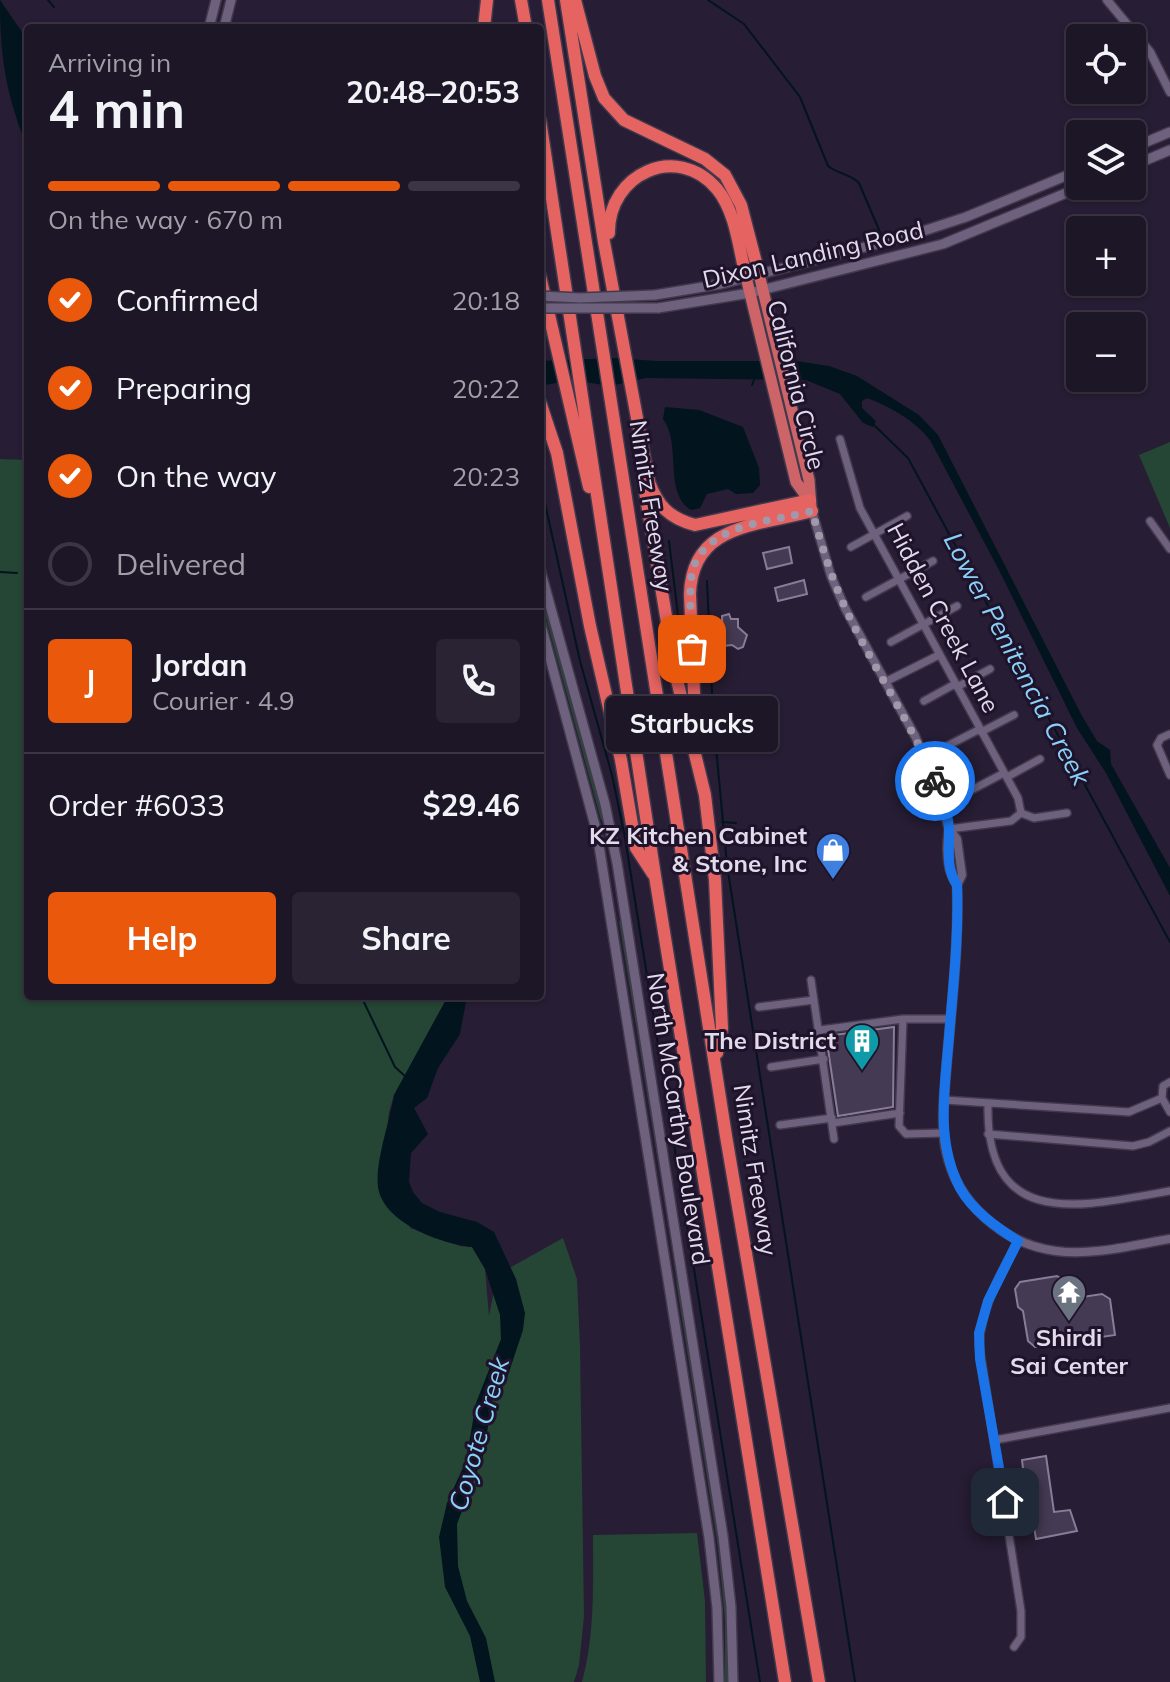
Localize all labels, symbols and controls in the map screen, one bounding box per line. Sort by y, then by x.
map controls [1066,24,1146,392]
button: locate [1066,24,1146,104]
text: Arriving in [48,46,171,79]
text: 20:48–20:53 [346,73,520,111]
text: 4 min [48,76,185,141]
button: layers [1066,120,1146,200]
text: On the way · 670 m [48,203,283,236]
street label: Dixon Landing Road [700,214,926,294]
button: + [1066,216,1146,296]
icon: check [48,278,92,322]
text: Confirmed [116,281,259,319]
text: 20:18 [452,284,520,317]
street label: California Circle [761,297,833,473]
button: − [1066,312,1146,392]
icon: check [48,366,92,410]
text: Preparing [116,369,252,407]
text: 20:22 [452,372,520,405]
street label: Nimitz Freeway [624,418,680,594]
icon: check [48,454,92,498]
text: On the way [116,457,276,495]
text: 20:23 [452,460,520,493]
street label: Hidden Creek Lane [881,518,1007,718]
water label: Lower Penitencia Creek [937,527,1098,791]
text: Delivered [116,545,246,583]
pin [658,615,726,683]
icon: bag [670,627,714,671]
button: phone [436,639,520,723]
text: Jordan [152,646,247,684]
text: J [85,662,95,700]
text: Courier · 4.9 [152,684,295,717]
callout: Starbucks [606,697,778,753]
text: Starbucks [630,707,754,740]
courier [895,741,975,821]
icon: bike [913,759,957,803]
text: Order #6033 [48,786,225,824]
text: $29.46 [423,786,520,824]
place label: KZ Kitchen Cabinet & Stone, Inc [589,820,807,878]
shop icon: KZ Kitchen Cabinet & Stone, Inc [814,831,852,881]
button: Help [48,892,276,984]
button: Share [292,892,520,984]
street label: North McCarthy Boulevard [641,970,717,1267]
building icon: The District [843,1022,881,1072]
place label: The District [704,1025,836,1055]
street label: Nimitz Freeway [728,1082,784,1258]
temple icon: Shirdi Sai Center [1050,1273,1088,1323]
place label: Shirdi Sai Center [1010,1322,1129,1380]
water label: Coyote Creek [441,1353,516,1515]
pin [971,1468,1039,1536]
icon: home [983,1480,1027,1524]

